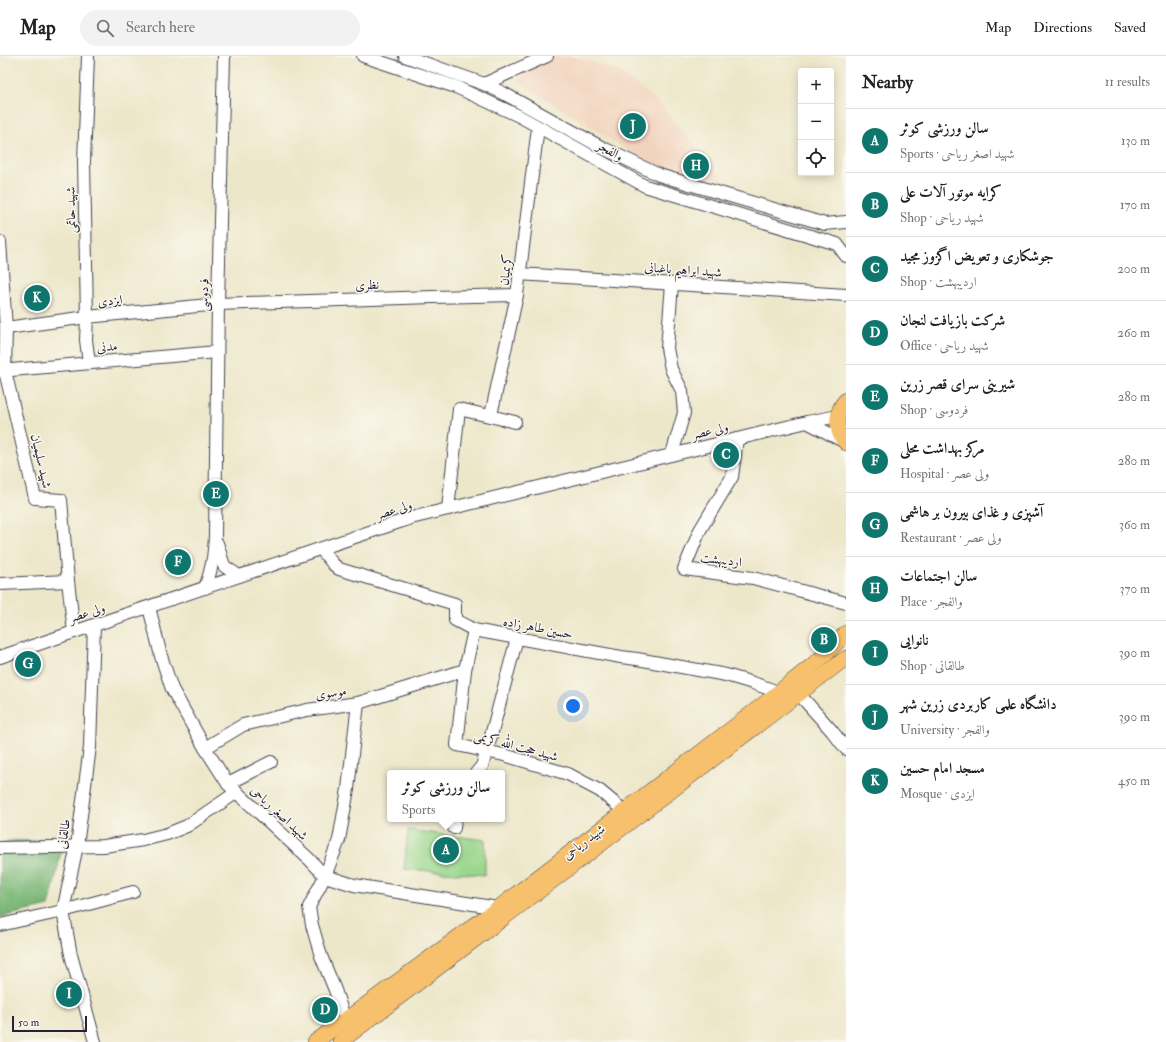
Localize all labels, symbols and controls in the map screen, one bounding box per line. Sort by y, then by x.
search box [80,10,360,46]
text: Map [20,16,56,40]
icon: search [94,17,116,39]
text: Search here [126,18,195,37]
text: Map [985,19,1011,36]
text: Directions [1033,19,1092,36]
text: Saved [1114,19,1146,36]
map controls [798,68,834,176]
button: + [798,68,834,104]
text: Nearby [862,72,913,93]
text: 11 results [1105,74,1150,90]
button: − [798,104,834,140]
pin: J [620,111,646,141]
text: سالن ورزشی کوثر [900,119,988,138]
text: A [871,133,879,149]
text: 130 m [1121,133,1150,149]
street label: والفجر [592,136,626,165]
button: locate [798,140,834,176]
text: Sports · شهید اصغر ریاحی [900,146,1014,162]
pin: H [683,151,709,181]
text: کرایه موتور آلات علی [900,183,1002,202]
street label: شهید حاتمی [63,187,80,233]
text: B [871,197,879,213]
text: 170 m [1120,197,1150,213]
text: Shop · شهید ریاحی [900,210,984,226]
text: جوشکاری و تعویض اگزوز مجید [900,247,1054,266]
street label: کریمیان [496,253,516,287]
street label: شهید ابراهیم باغبانی [643,259,722,286]
text: C [870,261,880,277]
text: 200 m [1117,261,1150,277]
text: Shop · اردیبهشت [900,274,977,290]
street label: نظری [355,277,379,293]
street label: فردوسی [196,278,213,312]
pin: K [24,283,50,313]
street label: ایزدی [97,292,123,310]
text: شرکت بازیافت لنجان [900,311,1005,330]
text: D [870,325,880,341]
text: 260 m [1117,325,1150,341]
street label: مدنی [96,338,118,356]
text: Office · شهید ریاحی [900,338,989,354]
text: شیرینی سرای قصر زرین [900,375,1015,394]
text: E [870,389,880,405]
text: 280 m [1118,389,1150,405]
text: Shop · فردوسی [900,402,968,418]
street label: ولی عصر [688,419,730,443]
street label: شهید سلیمیان [27,432,55,490]
text: مرکز بهداشت محلی [900,439,984,458]
pin: C [713,440,739,470]
text: F [871,453,879,469]
text: 280 m [1118,453,1150,469]
text: Hospital · ولی عصر [900,466,989,482]
pin: E [203,479,229,509]
street label: ولی عصر [372,497,414,524]
text: آشپزی و غذای بیرون بر هاشمی [900,503,1043,522]
text: G [870,517,880,533]
text: 360 m [1119,517,1150,533]
text: Restaurant · ولی عصر [900,530,1002,546]
pin: F [165,547,191,577]
street label: اردیبهشت [699,550,743,571]
text: سالن اجتماعات [900,567,977,586]
text: H [870,581,880,597]
text: 370 m [1120,581,1150,597]
text: Place · والفجر [900,594,963,610]
street label: ولی عصر [65,600,107,627]
street label: حسین طاهر زاده [502,613,574,643]
pin: B [811,625,837,655]
text: نانوایی [900,631,929,650]
text: I [872,645,878,661]
text: 390 m [1119,645,1150,661]
pin: G [15,649,41,679]
text: Shop · طالقانی [900,658,965,674]
street label: موسوی [314,683,348,703]
text: دانشگاه علمی کاربردی زرین شهر [900,695,1057,714]
your location [563,696,583,716]
text: J [872,709,878,725]
text: 390 m [1119,709,1150,725]
text: University · والفجر [900,722,990,738]
street label: شهید حجت الله کریمی [472,724,561,766]
text: مسجد امام حسین [900,759,985,778]
popup [387,770,505,822]
text: K [870,773,880,789]
text: 450 m [1118,773,1150,789]
text: سالن ورزشی کوثر [402,778,490,797]
street label: شهید اصغر ریاحی [247,782,311,844]
text: Mosque · ایزدی [900,786,975,802]
text: Sports [402,802,435,818]
street label: طالقانی [54,818,74,850]
street label: شهید ریاحی [560,821,608,863]
pin: A [433,835,459,865]
pin: I [56,979,82,1009]
pin: D [312,995,338,1025]
scale bar [12,1014,87,1033]
text: 50 m [18,1016,39,1029]

